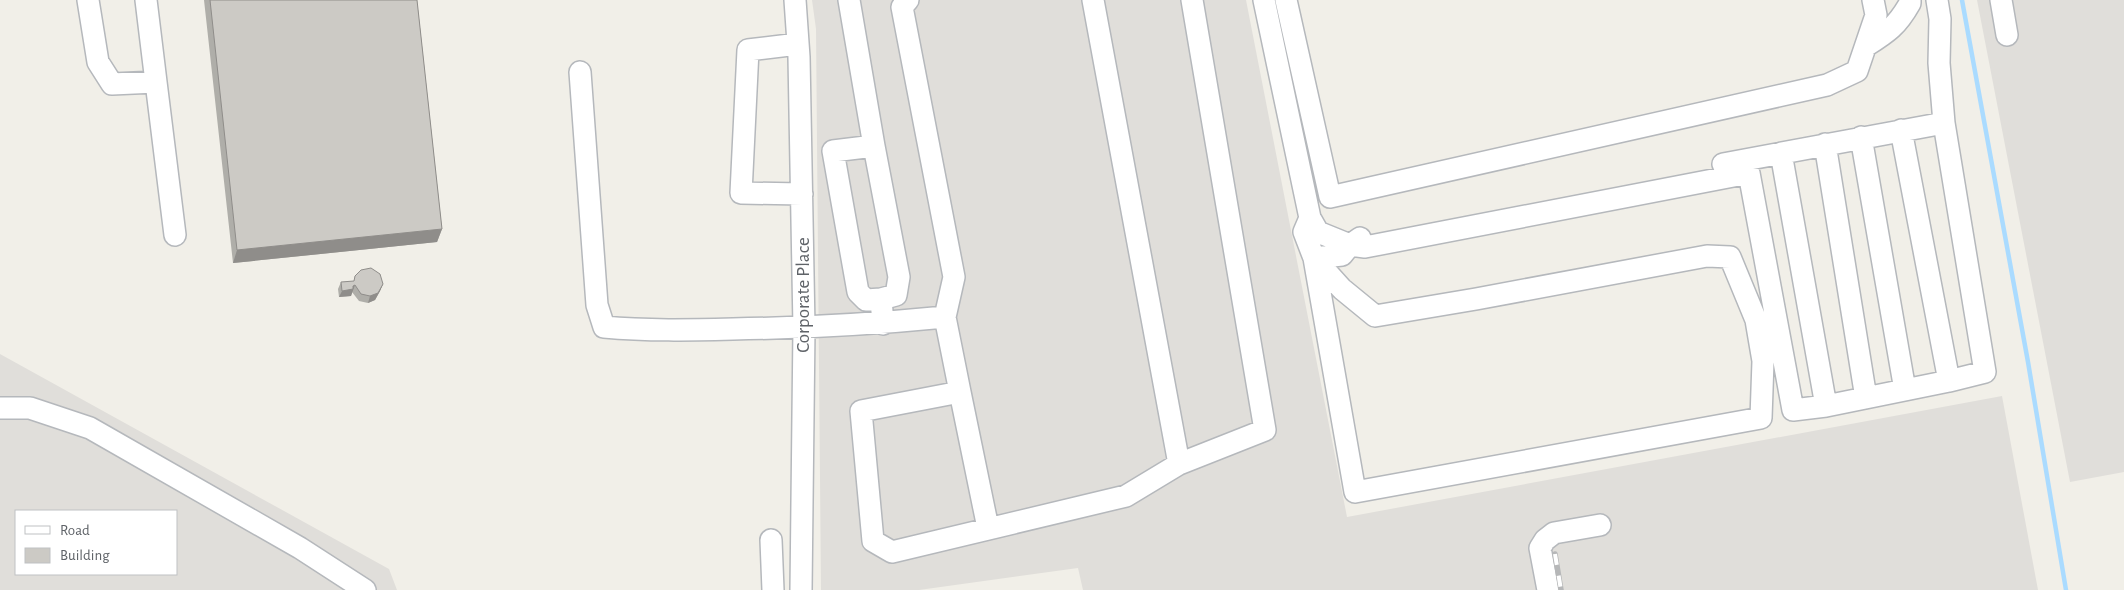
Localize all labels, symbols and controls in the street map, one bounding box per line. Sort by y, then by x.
street label: Corporate Place [794,237,813,353]
legend [15,510,178,575]
text: Road [60,523,90,538]
text: Building [60,548,110,563]

